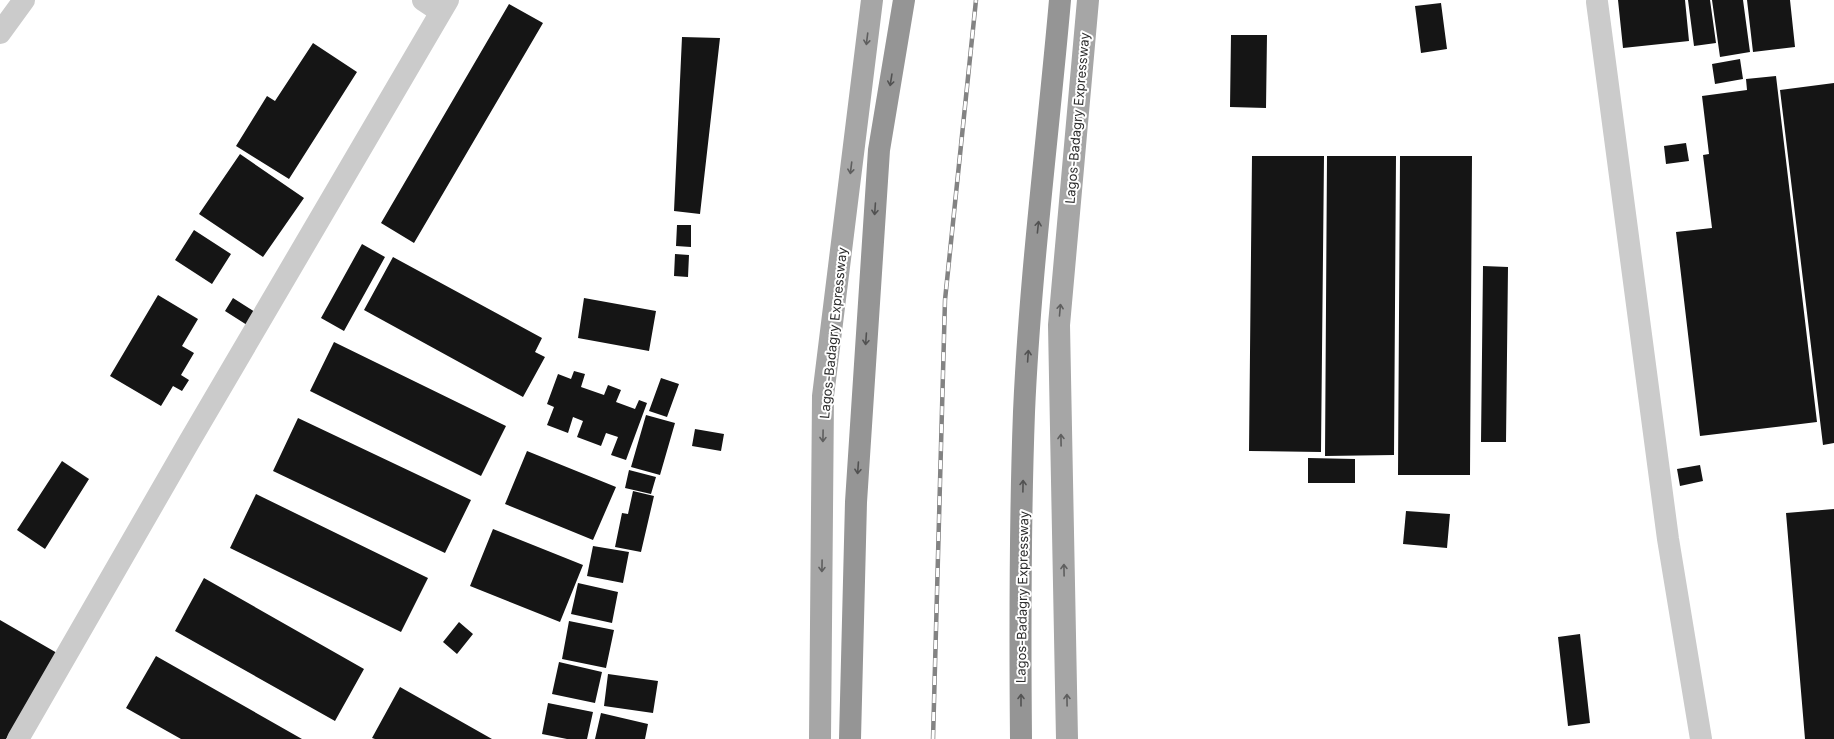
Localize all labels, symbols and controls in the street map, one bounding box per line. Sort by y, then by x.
street label: Lagos-Badagry Expressway [1062,31,1092,205]
one-way arrow [863,32,871,45]
one-way arrow [886,73,894,86]
one-way arrow [847,161,855,174]
one-way arrow [872,202,879,215]
one-way arrow [1034,221,1042,234]
street label: Lagos-Badagry Expressway [816,247,850,419]
one-way arrow [1057,304,1064,317]
one-way arrow [863,332,870,345]
one-way arrow [1024,350,1032,363]
one-way arrow [819,429,827,442]
one-way arrow [1057,434,1065,447]
one-way arrow [854,461,861,474]
one-way arrow [1019,480,1027,493]
street label: Lagos-Badagry Expressway [1012,511,1032,683]
one-way arrow [818,559,826,572]
one-way arrow [1060,564,1068,577]
one-way arrow [1017,694,1025,707]
one-way arrow [1063,694,1070,707]

